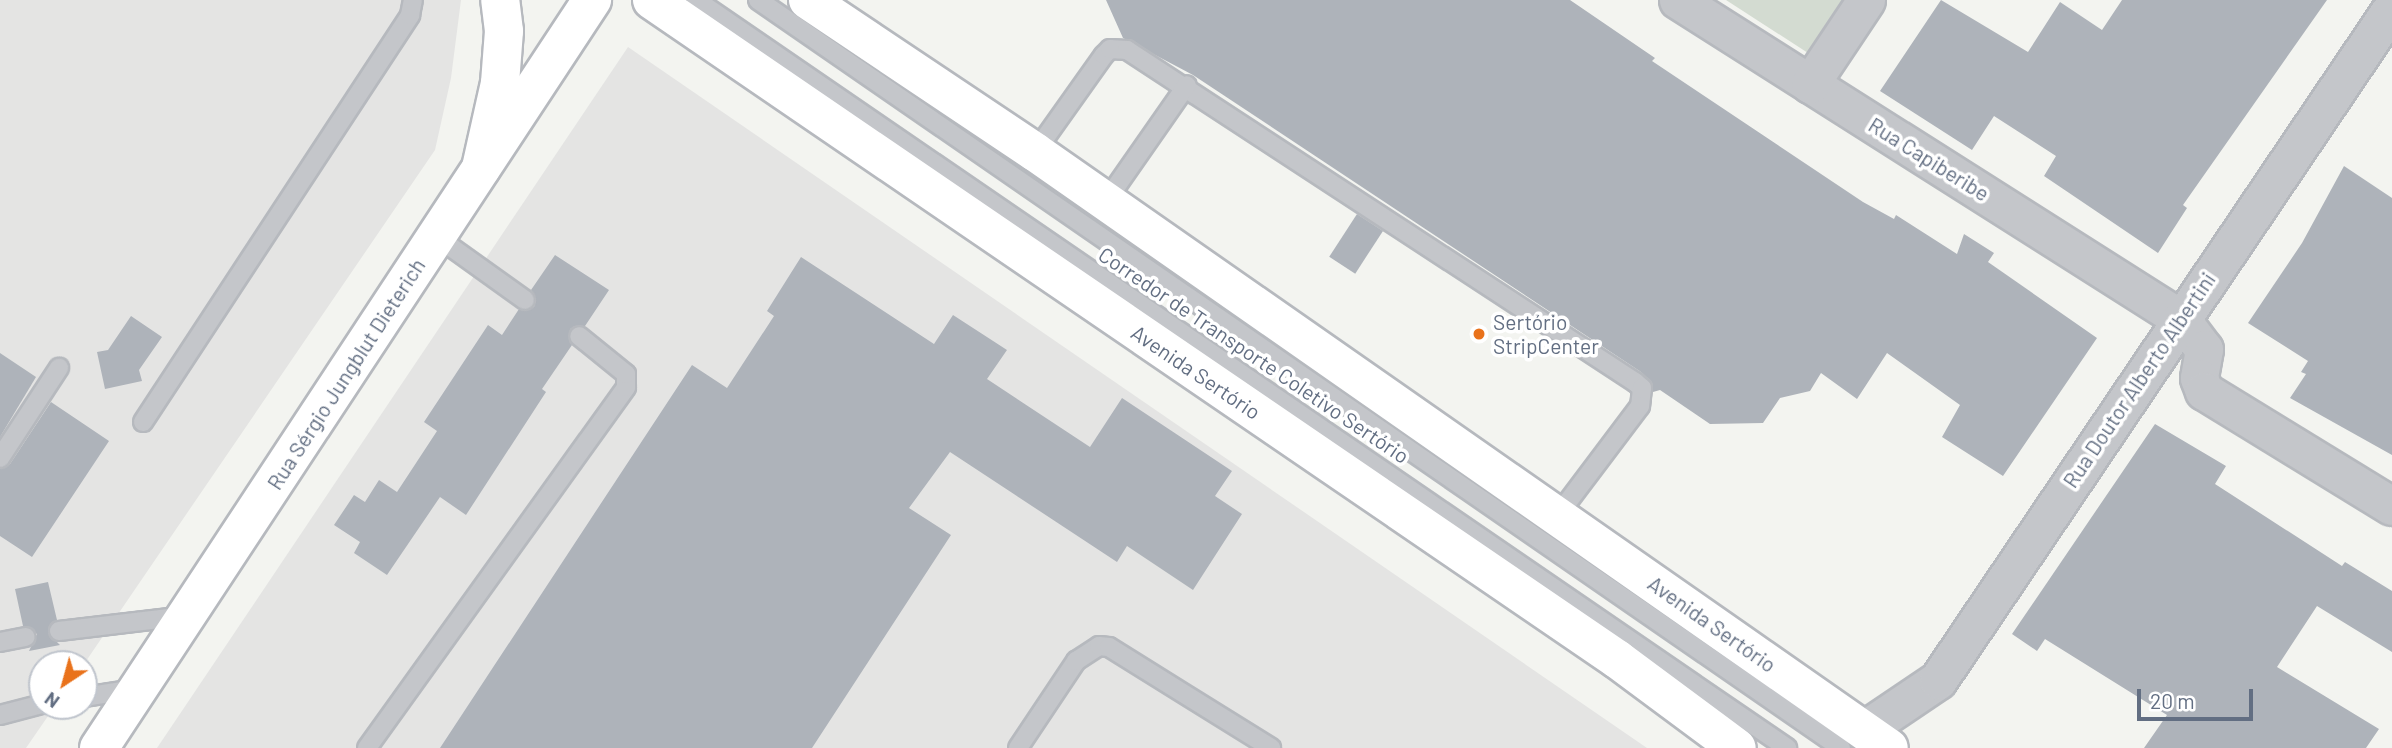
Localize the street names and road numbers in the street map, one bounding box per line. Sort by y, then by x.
street label: Rua Capiberibe [1864,112,1994,206]
street label: Corredor de Transporte Coletivo Sertório [1094,241,1414,469]
street label: Rua Sérgio Jungblut Dieterich [262,254,430,494]
street label: Rua Doutor Alberto Albertini [2058,268,2220,492]
street label: Avenida Sertório [1127,319,1265,425]
street label: Avenida Sertório [1643,571,1781,677]

